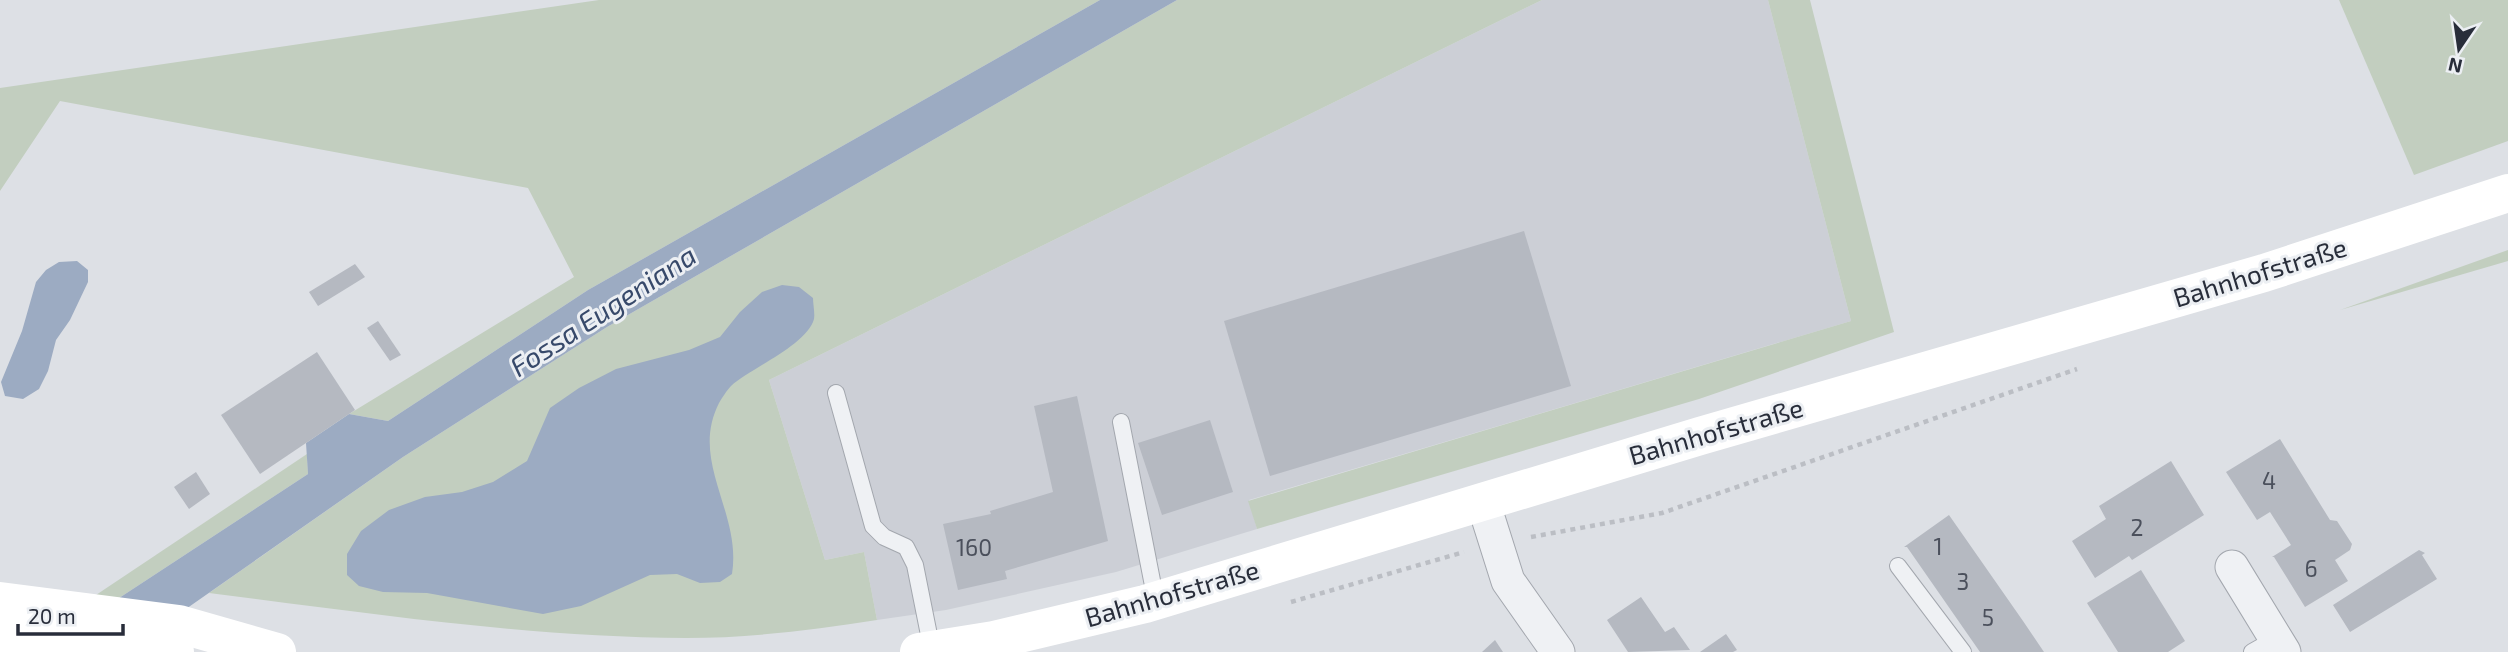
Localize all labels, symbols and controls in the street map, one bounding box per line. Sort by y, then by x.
north arrow [2424,14,2494,84]
text: N [2446,53,2464,79]
street label: Bahnhofstraße [2169,230,2350,313]
water label: Fossa Eugeniana [503,237,702,383]
street label: Bahnhofstraße [1625,391,1806,470]
house number: 4 [2262,466,2276,494]
house number: 2 [2131,513,2143,541]
house number: 1 [1933,532,1943,560]
house number: 160 [956,533,992,561]
street label: Bahnhofstraße [1081,553,1262,632]
house number: 6 [2304,554,2318,582]
house number: 3 [1957,567,1969,595]
scale bar [18,592,122,636]
text: 20 m [28,603,76,628]
house number: 5 [1982,603,1994,631]

